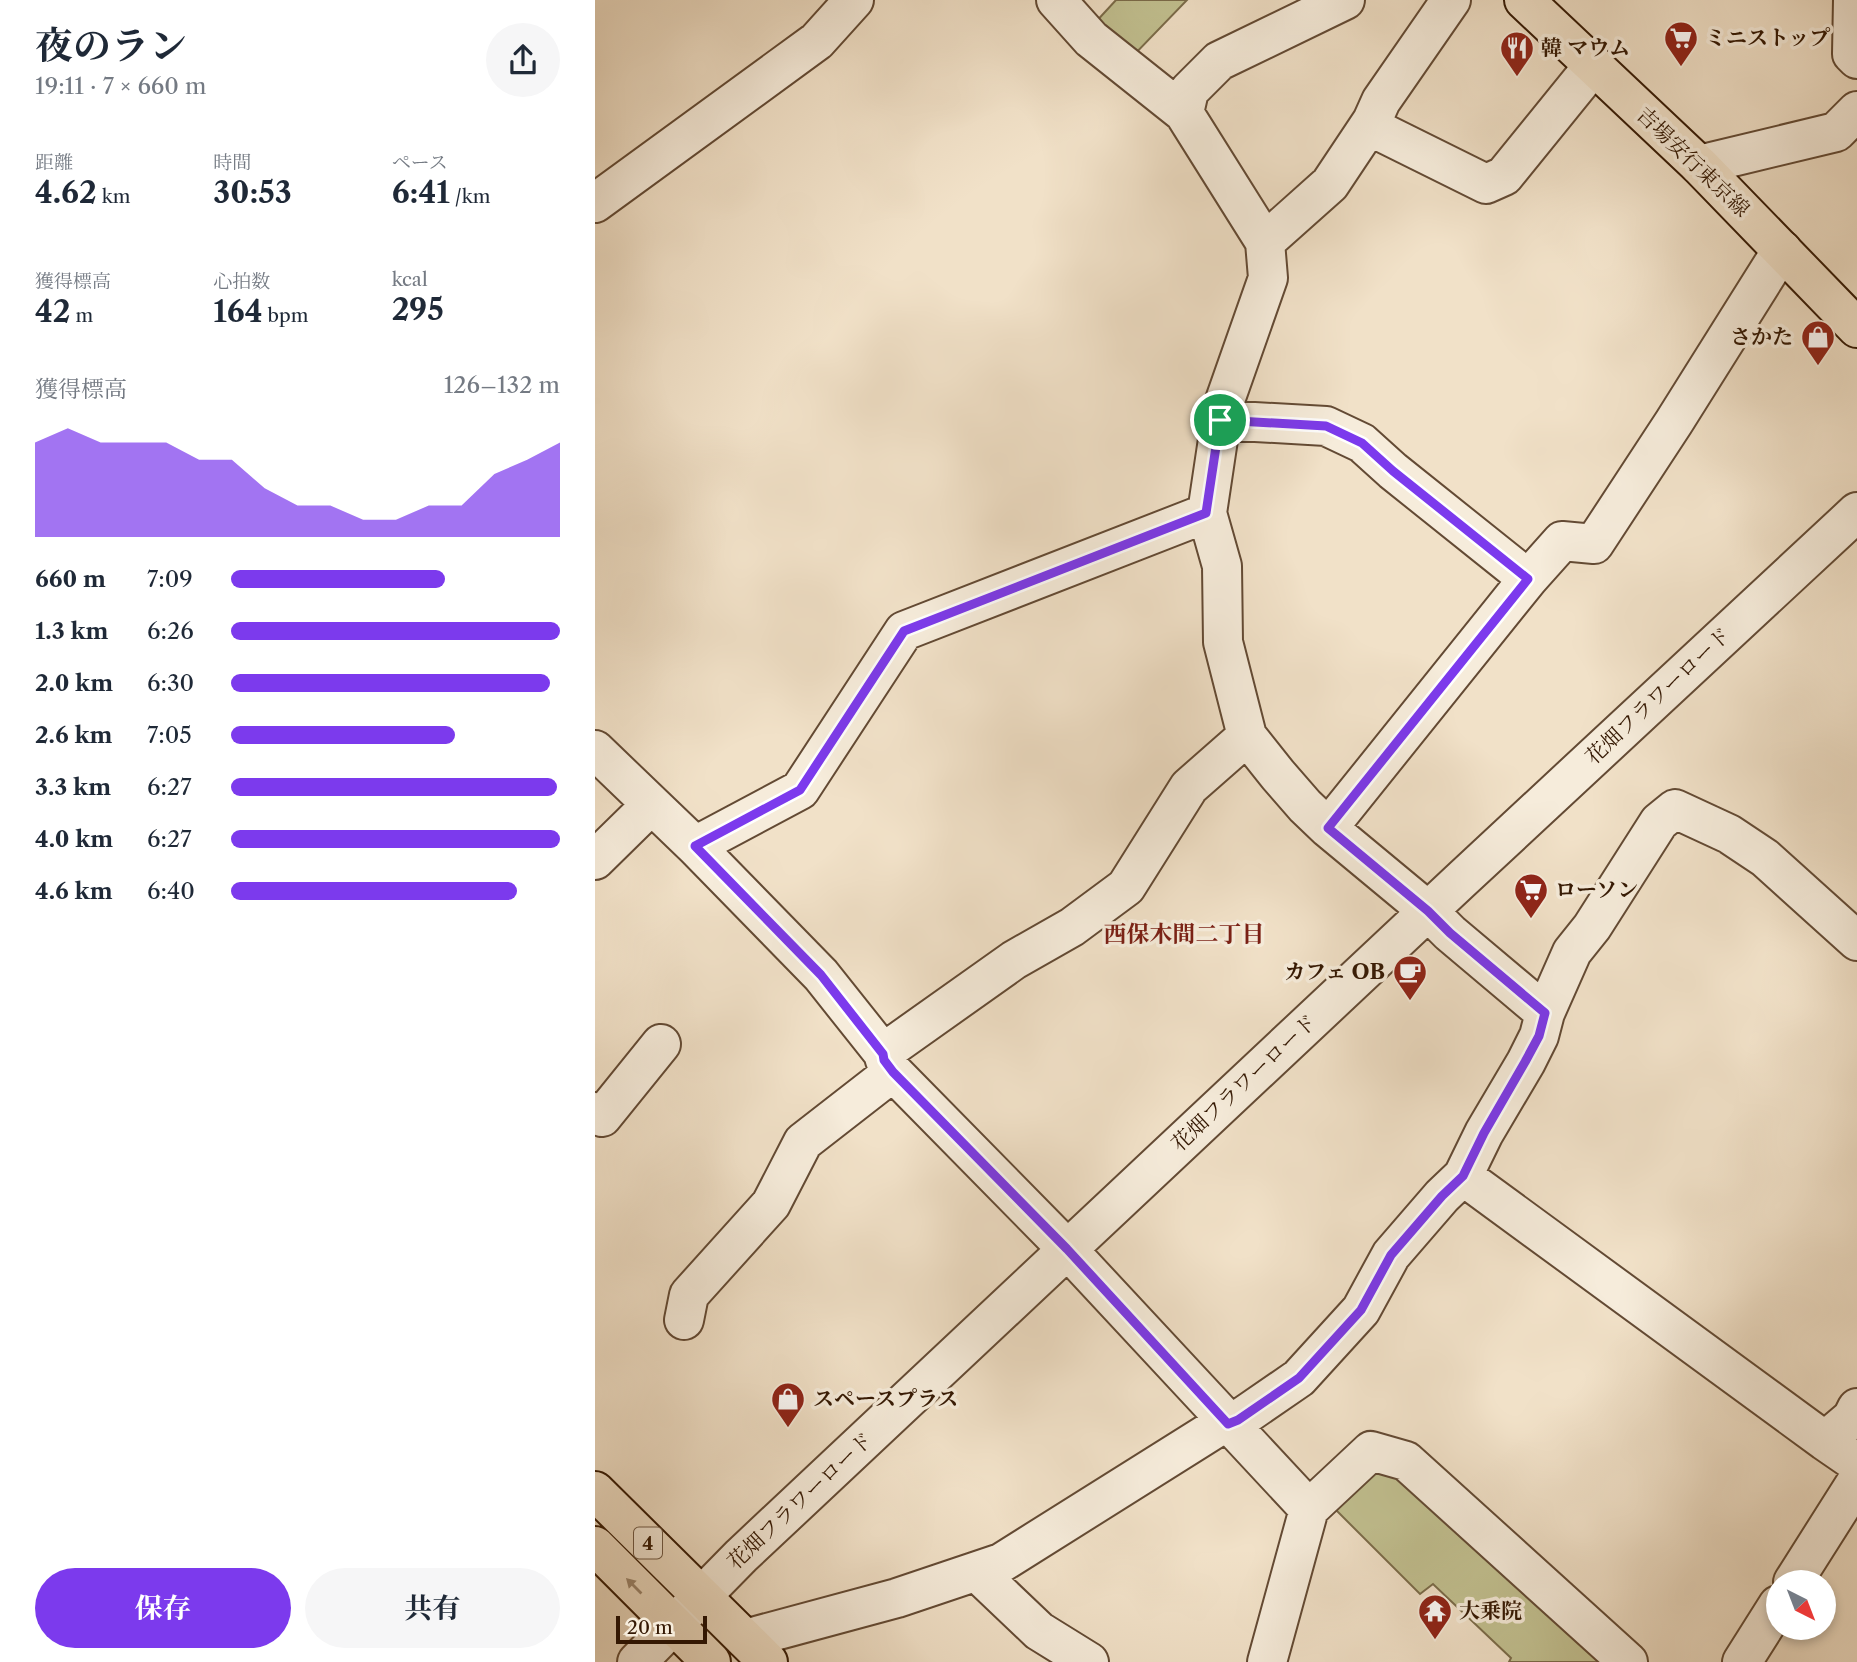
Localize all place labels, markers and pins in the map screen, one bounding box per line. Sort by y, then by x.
supermarket icon: ミニストップ [1662,19,1700,68]
place label: ミニストップ [1705,25,1830,50]
restaurant icon: 韓 マウム [1498,29,1536,78]
place label: 韓 マウム [1541,35,1630,60]
shop icon: さかた [1799,318,1837,367]
place label: さかた [1730,324,1793,349]
pin [1190,390,1250,450]
supermarket icon: ローソン [1512,871,1550,920]
place label: ローソン [1555,877,1638,902]
cafe icon: カフェ OB [1391,953,1429,1002]
place label: カフェ OB [1284,959,1385,984]
shop icon: スペースプラス [769,1380,807,1429]
place label: スペースプラス [813,1386,958,1411]
temple icon: 大乗院 [1416,1592,1454,1641]
place label: 大乗院 [1459,1598,1522,1623]

